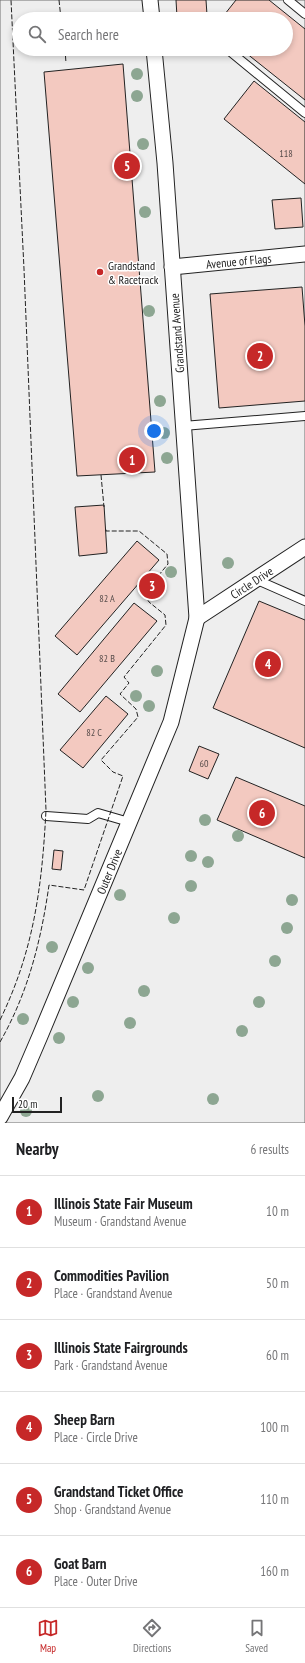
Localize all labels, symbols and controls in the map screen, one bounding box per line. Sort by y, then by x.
search box [12,12,293,56]
icon: search [26,23,48,45]
text: Search here [58,25,119,44]
house number: 118 [279,147,293,160]
pin: 5 [114,151,140,181]
street label: Avenue of Flags [205,250,272,271]
place label: Grandstand & Racetrack [108,258,159,287]
marker: Grandstand & Racetrack [95,267,105,277]
street label: Grandstand Avenue [167,293,187,373]
pin: 2 [247,341,273,371]
your location [144,421,164,441]
pin: 1 [119,445,145,475]
street label: Circle Drive [227,563,275,602]
pin: 3 [139,571,165,601]
house number: 82 A [99,592,115,605]
pin: 4 [255,649,281,679]
house number: 82 B [99,652,115,665]
house number: 82 C [86,726,102,739]
house number: 60 [200,757,209,770]
pin: 6 [249,798,275,828]
street label: Outer Drive [93,846,125,896]
scale bar [12,1095,62,1114]
text: 20 m [18,1097,37,1111]
text: Nearby [16,1138,59,1160]
text: 6 results [250,1141,289,1158]
text: Illinois State Fair Museum [54,1194,193,1213]
text: 1 [26,1203,32,1220]
text: 10 m [266,1203,289,1220]
text: Museum · Grandstand Avenue [54,1213,186,1230]
text: Commodities Pavilion [54,1266,169,1285]
text: 2 [26,1275,32,1292]
text: 50 m [266,1275,289,1292]
text: Place · Grandstand Avenue [54,1285,172,1302]
text: Illinois State Fairgrounds [54,1338,188,1357]
text: 3 [26,1347,32,1364]
text: 60 m [266,1347,289,1364]
text: Park · Grandstand Avenue [54,1357,168,1374]
text: Sheep Barn [54,1410,115,1429]
text: 4 [26,1419,32,1436]
text: 100 m [260,1419,289,1436]
text: Place · Circle Drive [54,1429,138,1446]
text: Grandstand Ticket Office [54,1482,184,1501]
text: 5 [26,1491,32,1508]
text: 110 m [260,1491,289,1508]
text: Shop · Grandstand Avenue [54,1501,171,1518]
text: Goat Barn [54,1554,107,1573]
text: 6 [26,1563,32,1580]
text: 160 m [260,1563,289,1580]
text: Place · Outer Drive [54,1573,138,1590]
tab: Map [37,1617,59,1655]
tab: Directions [133,1617,171,1655]
tab: Saved [245,1617,268,1655]

